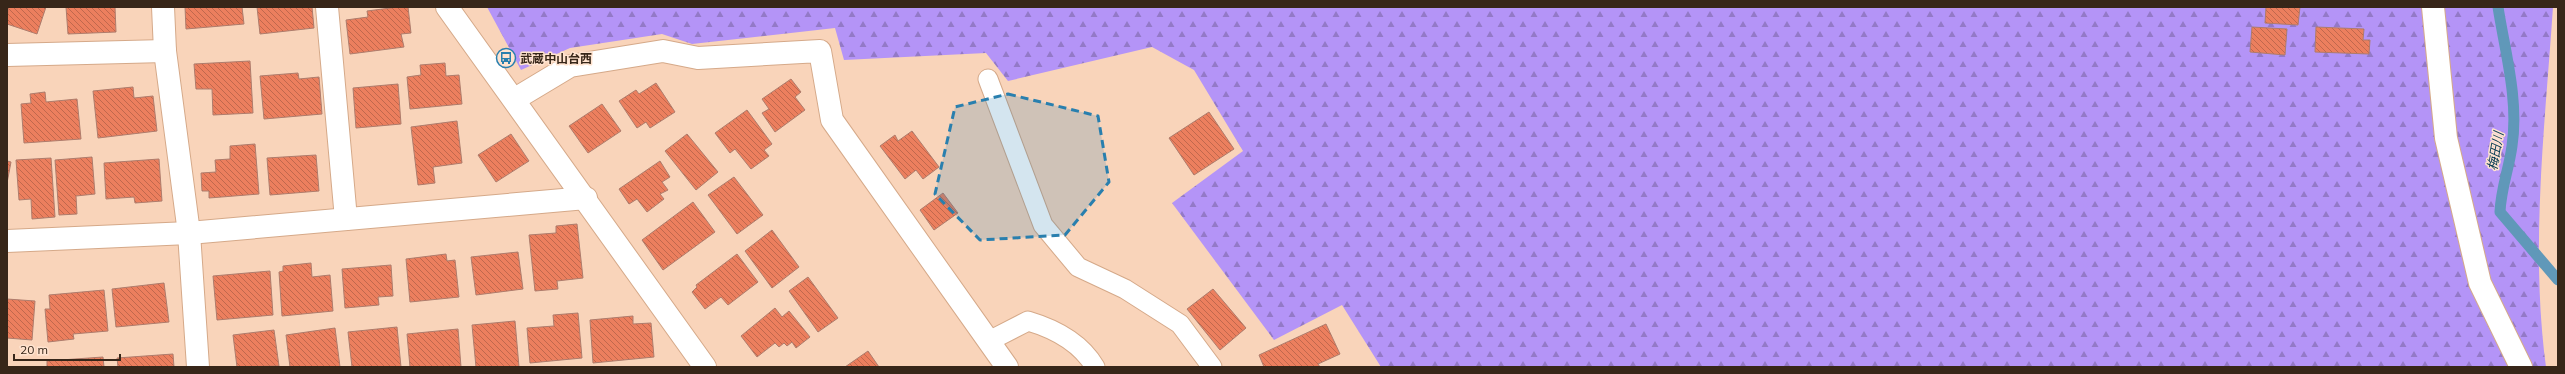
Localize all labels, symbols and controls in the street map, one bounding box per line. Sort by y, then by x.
bus stop icon: 武蔵中山台西 [495,47,517,69]
place label: 武蔵中山台西 [520,51,592,66]
water label: 梅田川 [2484,128,2507,172]
scale bar [14,336,120,362]
text: 20 m [20,342,48,357]

